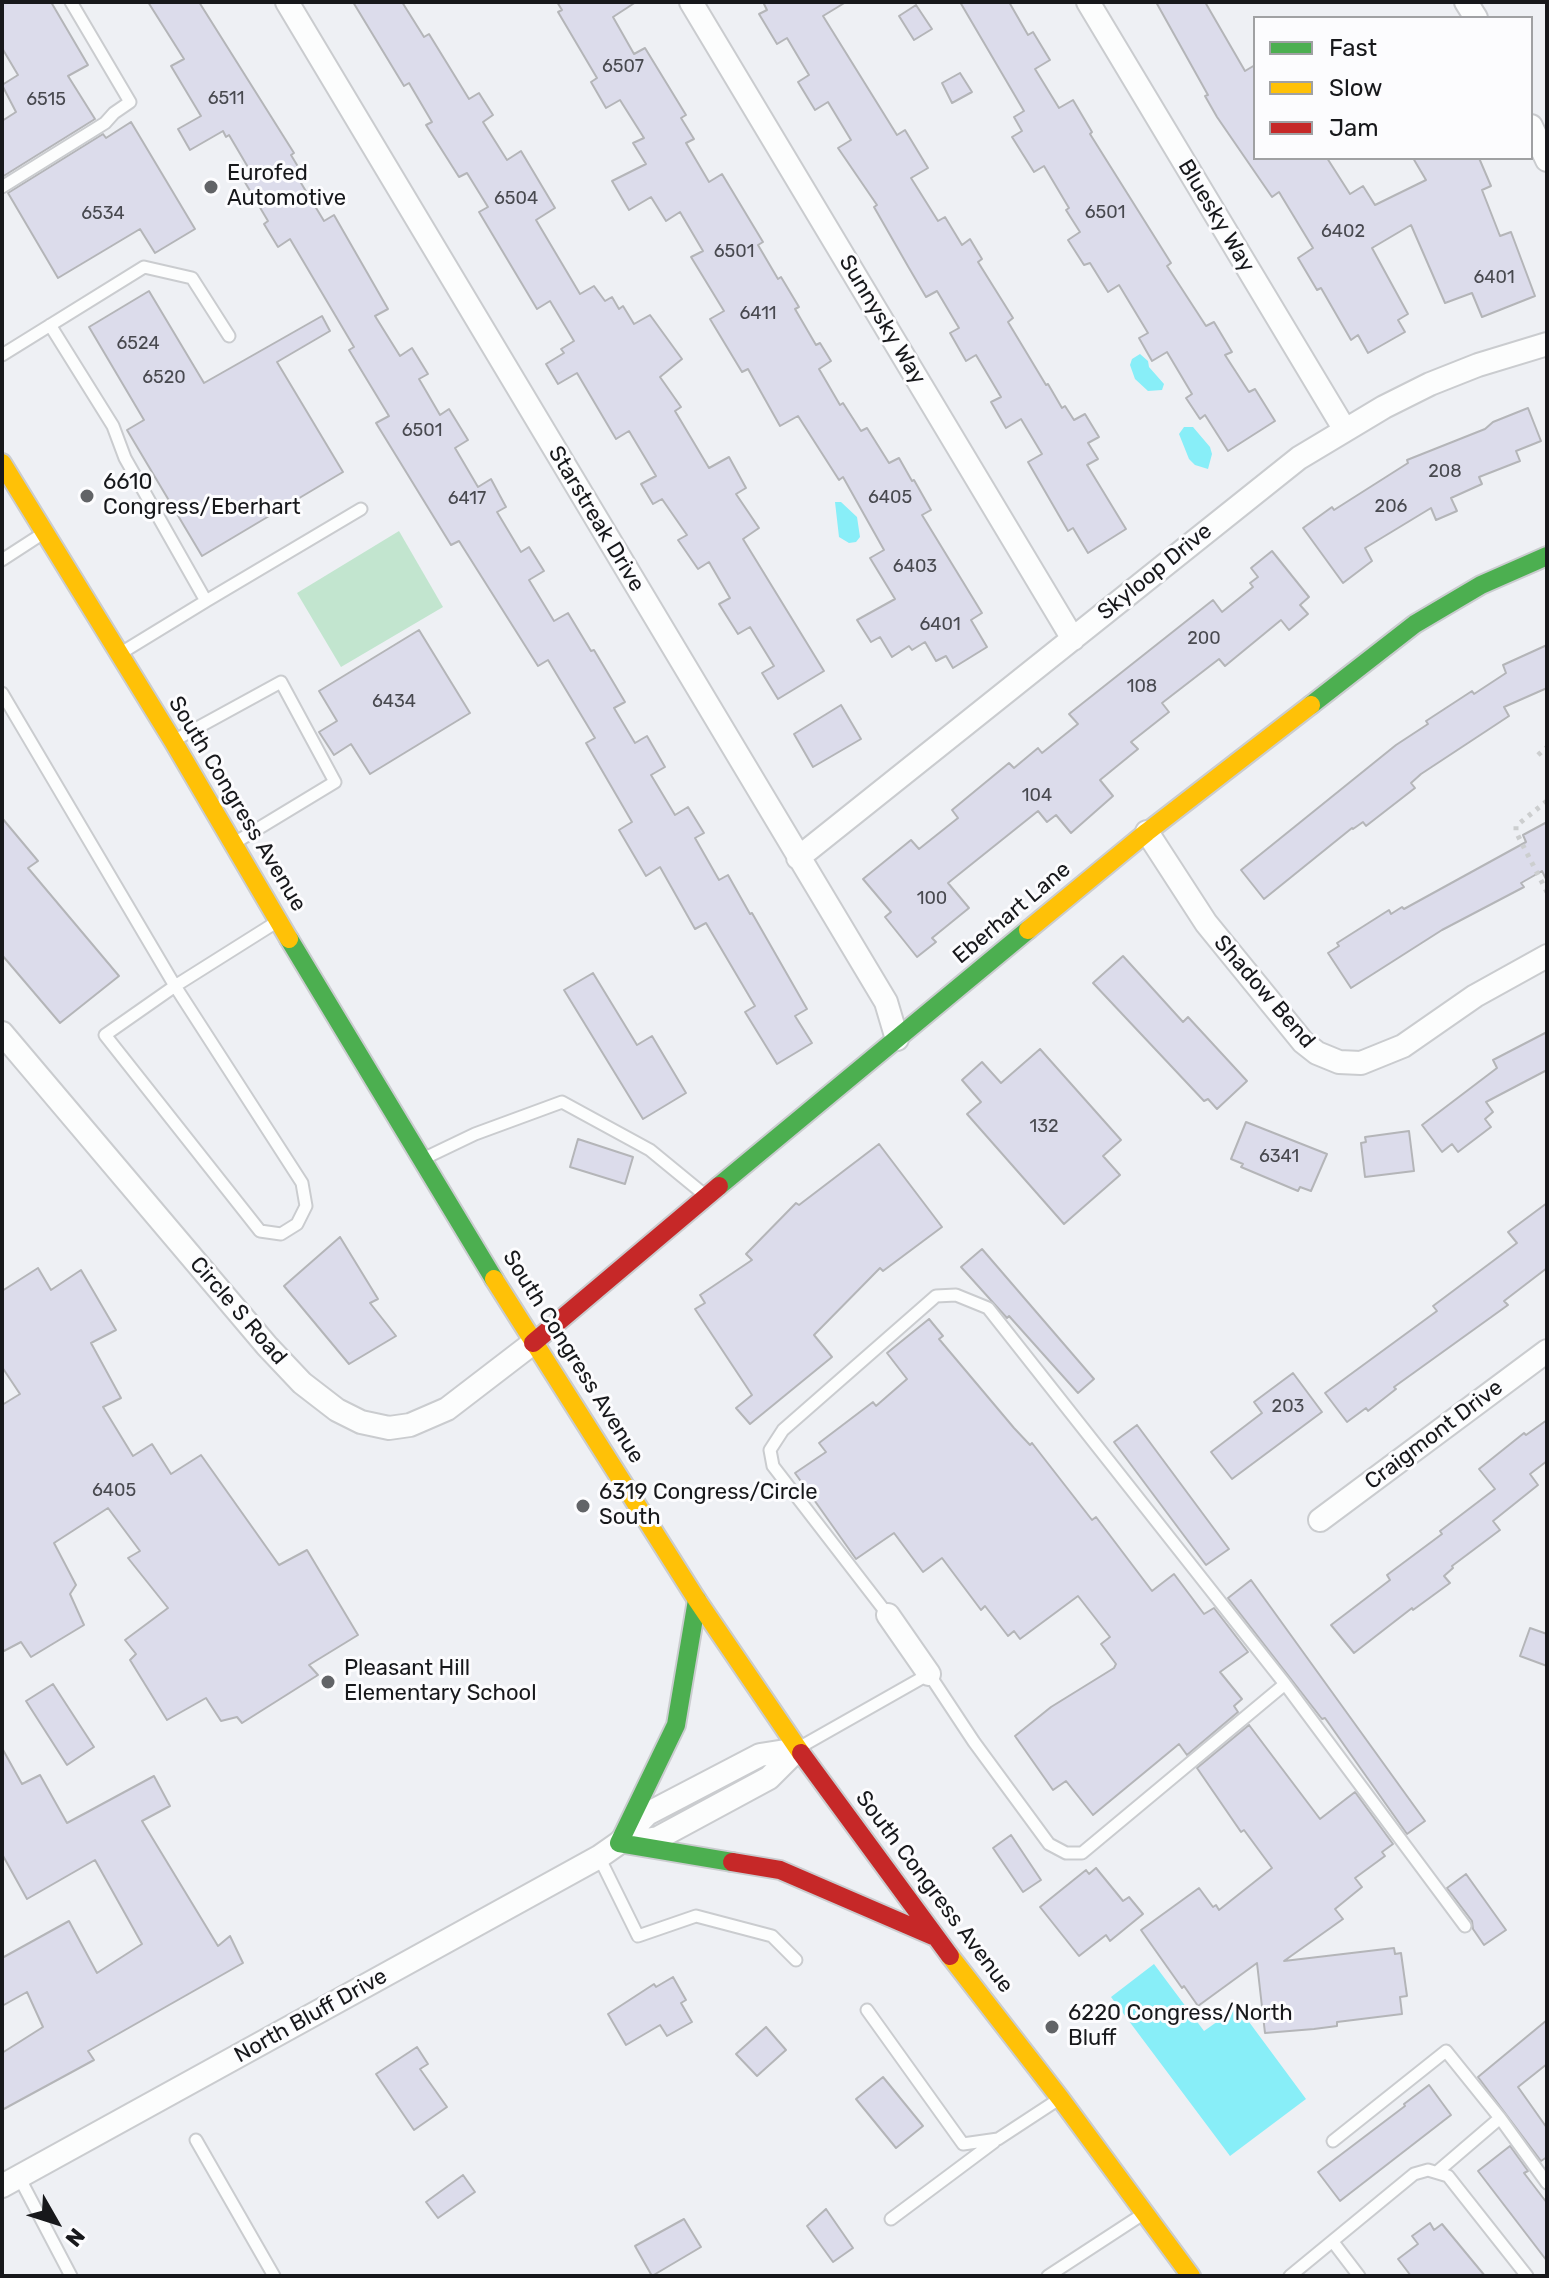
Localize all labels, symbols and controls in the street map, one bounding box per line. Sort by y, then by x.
legend [1253,16,1533,160]
text: Fast [1329,34,1377,62]
house number: 6507 [602,56,644,78]
text: Slow [1329,74,1382,102]
house number: 6511 [208,88,244,110]
house number: 6515 [26,89,66,111]
text: Jam [1329,114,1379,142]
street label: Bluesky Way [1172,155,1260,277]
place label: Eurofed Automotive [227,161,346,212]
marker: Eurofed Automotive [202,178,220,196]
house number: 6504 [494,188,538,210]
house number: 6501 [1085,202,1125,224]
house number: 6534 [81,203,125,225]
house number: 6402 [1321,221,1365,243]
house number: 6501 [714,241,754,263]
street label: Sunnysky Way [833,250,931,390]
house number: 6401 [1473,267,1515,289]
house number: 6411 [739,303,777,325]
house number: 6524 [116,333,160,355]
house number: 6520 [142,367,186,389]
house number: 6501 [402,420,442,442]
street label: Starstreak Drive [542,442,650,596]
house number: 208 [1428,461,1462,483]
place label: 6610 Congress/Eberhart [103,470,301,522]
marker: 6610 Congress/Eberhart [78,487,96,505]
house number: 6405 [868,487,912,509]
house number: 6417 [448,488,486,510]
house number: 206 [1375,496,1407,518]
street label: Skyloop Drive [1093,518,1217,626]
house number: 6403 [893,556,937,578]
house number: 6401 [919,614,961,636]
house number: 200 [1187,628,1221,650]
house number: 108 [1127,676,1157,698]
house number: 6434 [372,691,416,713]
street label: South Congress Avenue [162,692,312,916]
house number: 104 [1022,785,1052,807]
street label: Eberhart Lane [948,856,1076,970]
house number: 100 [917,888,947,910]
street label: Shadow Bend [1208,930,1320,1054]
house number: 132 [1029,1116,1059,1138]
house number: 6341 [1259,1146,1299,1168]
street label: South Congress Avenue [497,1246,649,1468]
street label: Circle S Road [184,1252,292,1370]
street label: Craigmont Drive [1360,1375,1508,1495]
house number: 203 [1272,1396,1304,1418]
house number: 6405 [92,1480,136,1502]
place label: 6319 Congress/Circle South [599,1480,818,1532]
marker: 6319 Congress/Circle South [574,1497,592,1515]
place label: Pleasant Hill Elementary School [344,1656,537,1708]
marker: Pleasant Hill Elementary School [319,1673,337,1691]
street label: South Congress Avenue [849,1786,1019,1998]
street label: North Bluff Drive [230,1963,392,2069]
place label: 6220 Congress/North Bluff [1068,2001,1293,2052]
marker: 6220 Congress/North Bluff [1043,2018,1061,2036]
north arrow [16,2182,96,2262]
text: N [60,2223,91,2252]

